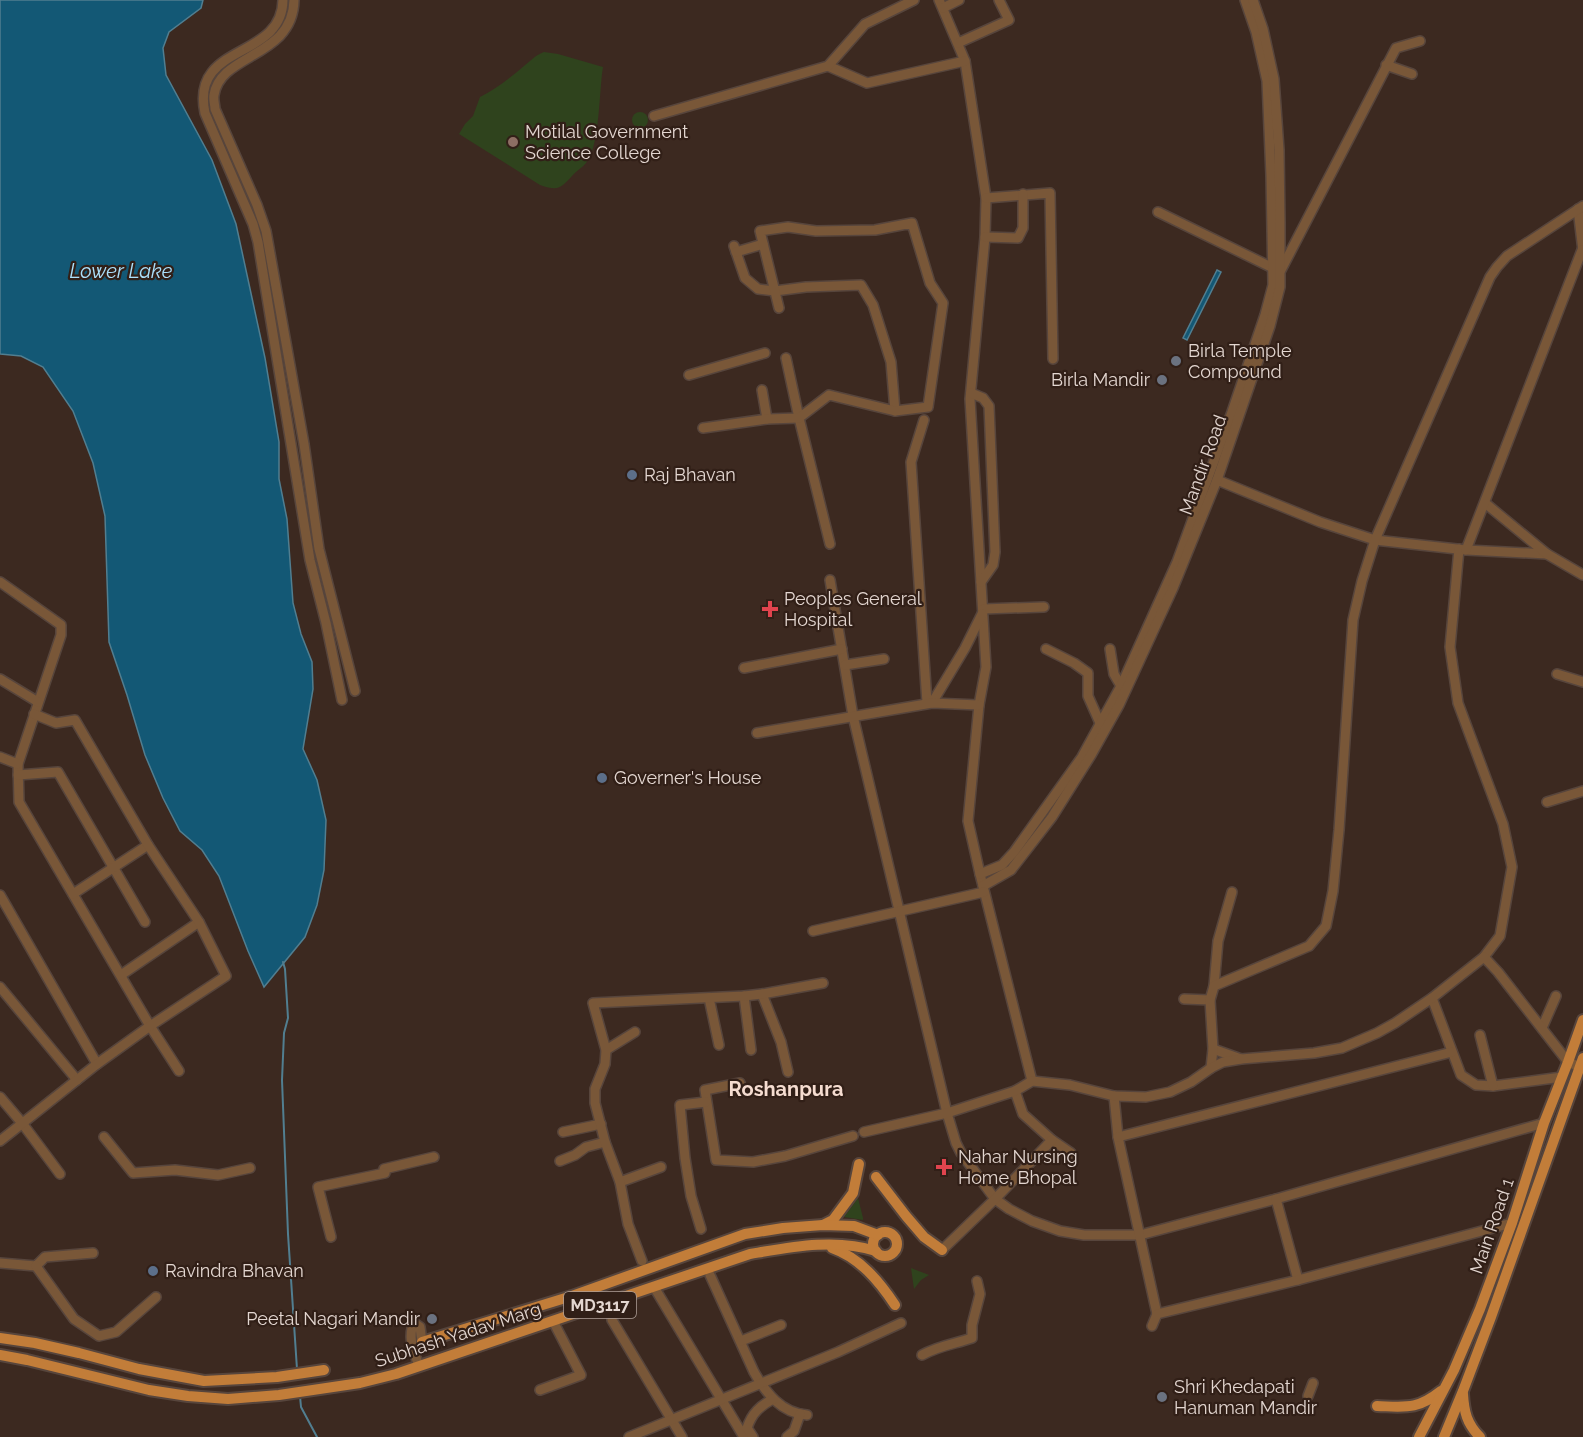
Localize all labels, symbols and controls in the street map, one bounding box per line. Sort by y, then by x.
place label: Motilal Government Science College [525,121,688,163]
marker: Motilal Government Science College [506,135,520,149]
water label: Lower Lake [70,259,173,283]
place label: Birla Temple Compound [1188,340,1292,382]
marker: Birla Temple Compound [1169,354,1183,368]
place label: Birla Mandir [1051,369,1151,390]
marker: Birla Mandir [1155,373,1169,387]
street label: Mandir Road [1175,412,1230,518]
place label: Raj Bhavan [644,464,736,485]
marker: Raj Bhavan [625,468,639,482]
place label: Peoples General Hospital [784,588,922,630]
marker: Peoples General Hospital [761,600,779,618]
place label: Governer's House [614,767,762,788]
marker: Governer's House [595,771,609,785]
district label: Roshanpura [729,1077,843,1101]
place label: Nahar Nursing Home, Bhopal [958,1146,1078,1188]
marker: Nahar Nursing Home, Bhopal [935,1158,953,1176]
street label: Main Road 1 [1465,1175,1518,1277]
place label: Ravindra Bhavan [165,1260,304,1281]
marker: Ravindra Bhavan [146,1264,160,1278]
road number: MD3117 [564,1292,636,1318]
street label: Subhash Yadav Marg [372,1298,543,1371]
place label: Peetal Nagari Mandir [246,1308,421,1329]
marker: Peetal Nagari Mandir [425,1312,439,1326]
place label: Shri Khedapati Hanuman Mandir [1174,1376,1318,1418]
marker: Shri Khedapati Hanuman Mandir [1155,1390,1169,1404]

